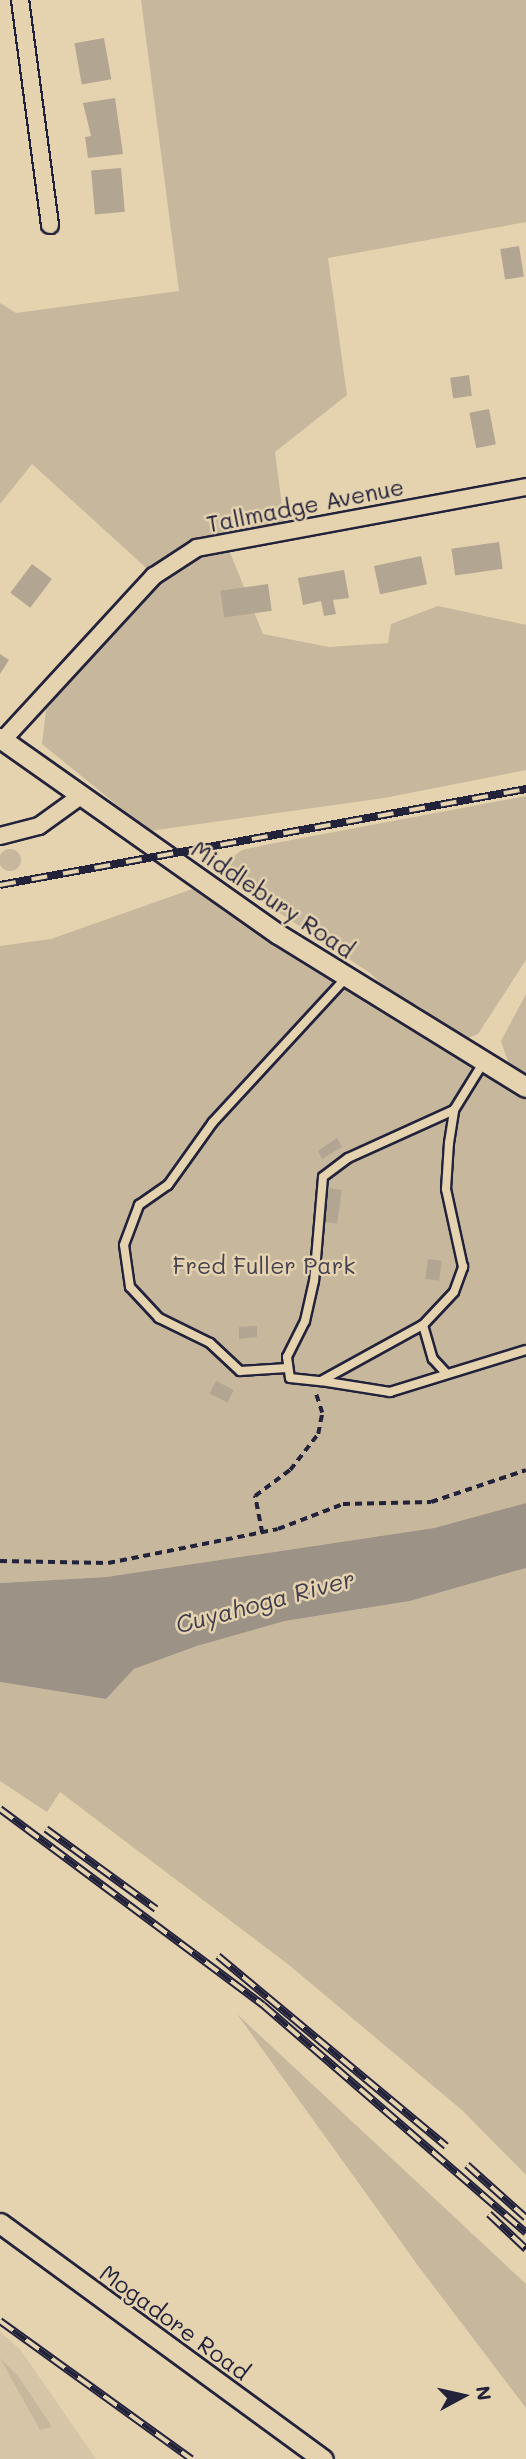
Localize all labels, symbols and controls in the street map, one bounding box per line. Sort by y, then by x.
street label: Tallmadge Avenue [204,472,406,538]
street label: Middlebury Road [187,834,359,964]
park label: Fred Fuller Park [173,1251,355,1279]
water label: Cuyahoga River [172,1563,358,1639]
street label: Mogadore Road [95,2258,255,2386]
north arrow [428,2361,498,2431]
text: N [471,2384,498,2402]

